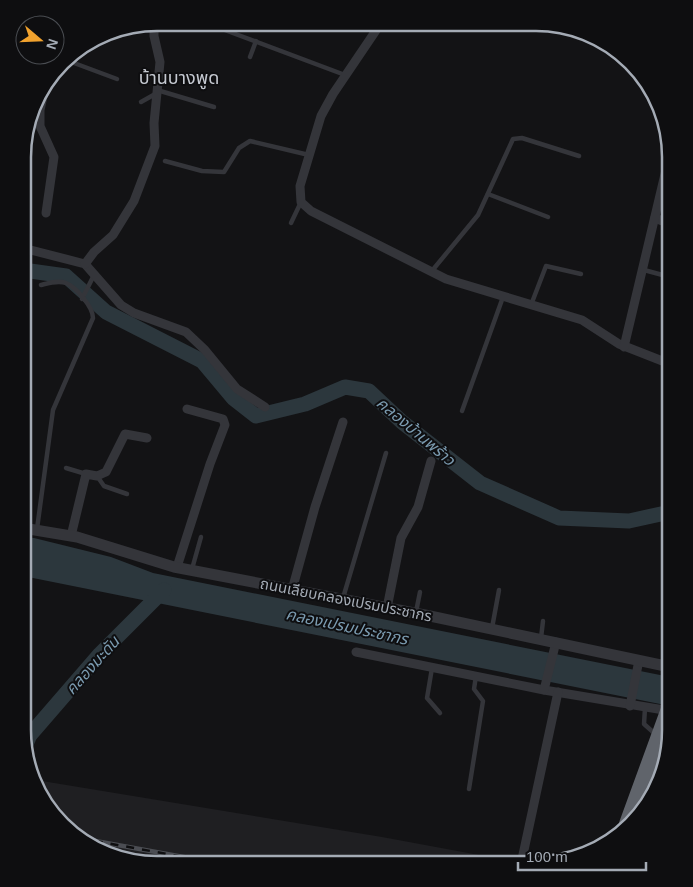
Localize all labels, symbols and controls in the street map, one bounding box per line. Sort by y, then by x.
north arrow [15,15,65,65]
text: N [43,37,62,52]
district label: บ้านบางพูด [139,68,219,90]
water label: คลองบ้านพร้าว [373,394,459,469]
street label: ถนนเลียบคลองเปรมประชากร [259,575,433,625]
water label: คลองเปรมประชากร [284,604,410,648]
water label: คลองมะดัน [62,632,123,698]
scale bar [518,840,646,872]
text: 100 m [526,848,568,865]

